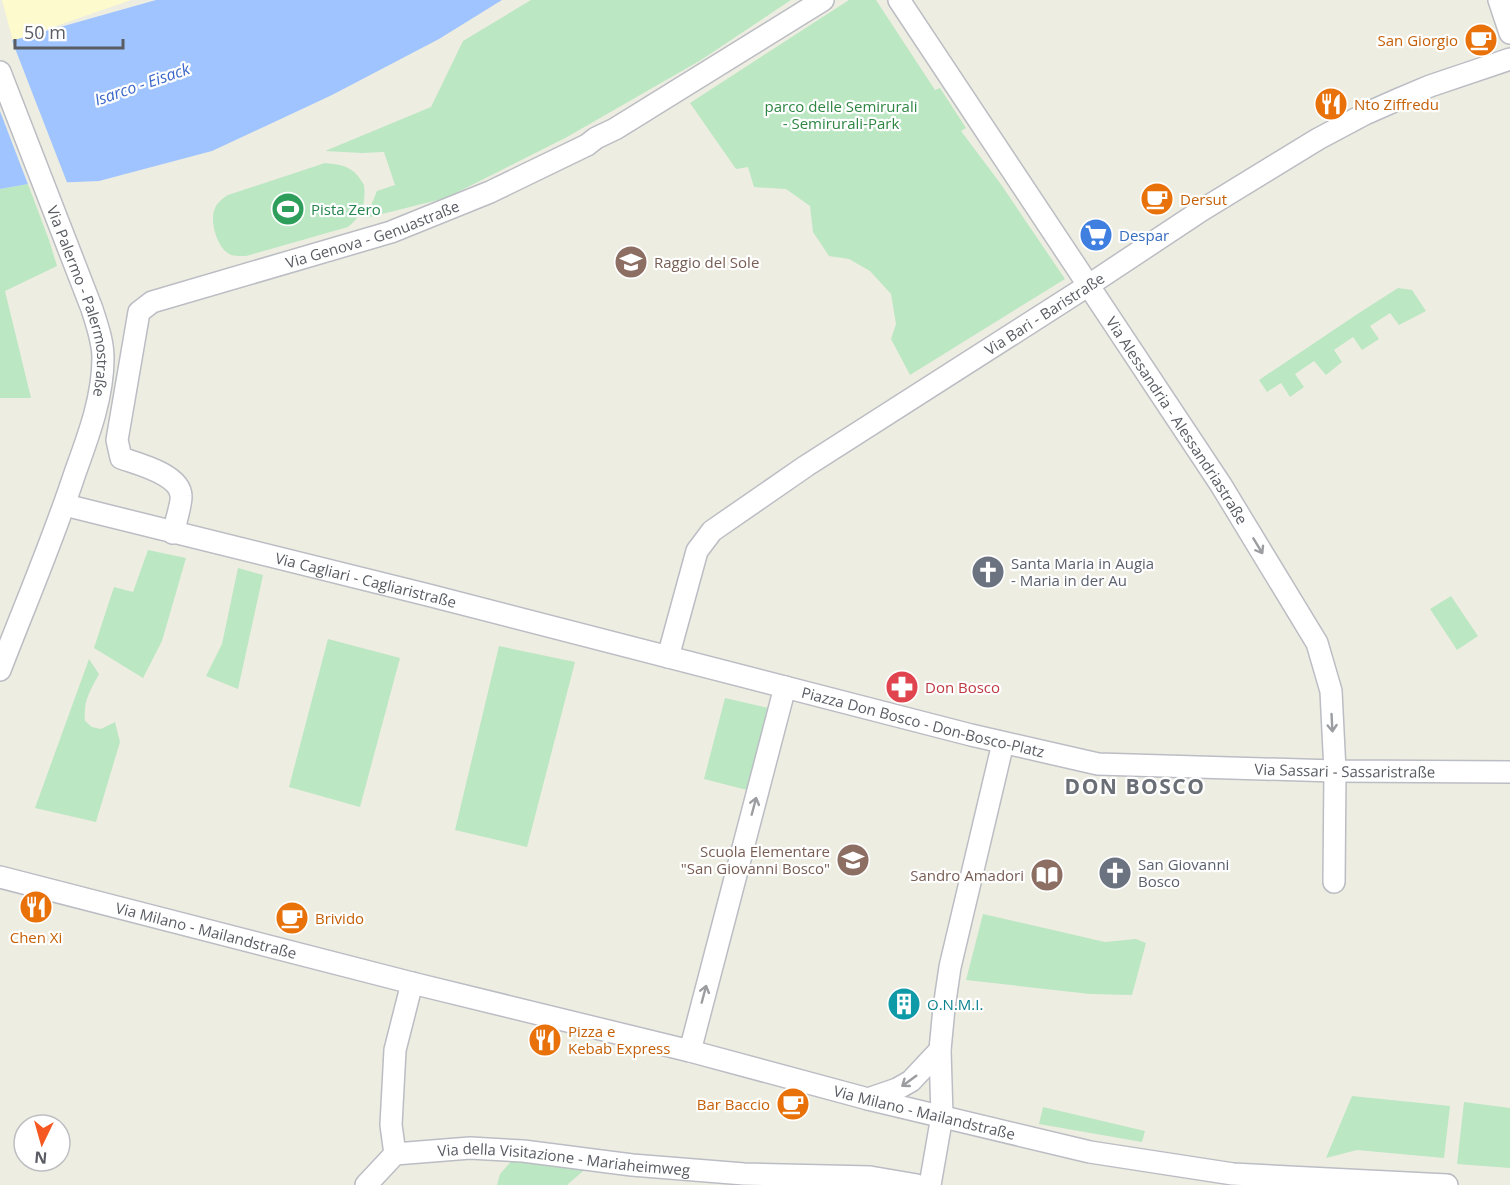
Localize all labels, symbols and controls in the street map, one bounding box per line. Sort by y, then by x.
scale bar [15,12,123,50]
text: 50 m [24,20,66,44]
cafe icon: San Giorgio [1463,22,1499,58]
place label: San Giorgio [1378,30,1458,50]
water label: Isarco - Eisack [91,57,194,111]
restaurant icon: Nto Ziffredu [1313,86,1349,122]
place label: Nto Ziffredu [1354,94,1439,114]
park label: parco delle Semirurali - Semirurali-Park [765,96,917,133]
cafe icon: Dersut [1139,181,1175,217]
place label: Dersut [1180,189,1227,209]
sports icon: Pista Zero [270,191,306,227]
street label: Via Genova - Genuastraße [283,196,462,272]
place label: Pista Zero [311,199,381,219]
street label: Via Palermo - Palermostraße [43,203,113,399]
supermarket icon: Despar [1078,217,1114,253]
place label: Despar [1119,225,1169,245]
school or university icon: Raggio del Sole [613,244,649,280]
place label: Raggio del Sole [654,252,759,272]
street label: Via Bari - Baristraße [981,268,1108,359]
street label: Via Alessandria - Alessandriastraße [1102,312,1252,528]
one-way arrow [1253,537,1265,554]
street label: Via Cagliari - Cagliaristraße [273,548,459,612]
place label: Santa Maria in Augia - Maria in der Au [1011,553,1154,590]
church icon: Santa Maria in Augia - Maria in der Au [970,554,1006,590]
pharmacy icon: Don Bosco [884,669,920,705]
place label: Don Bosco [925,677,1000,697]
street label: Piazza Don Bosco - Don-Bosco-Platz [799,682,1046,761]
one-way arrow [1327,712,1338,732]
street label: Via Sassari - Sassaristraße [1254,759,1435,782]
district label: DON BOSCO [1065,772,1205,800]
one-way arrow [748,797,760,816]
place label: Scuola Elementare "San Giovanni Bosco" [681,841,830,878]
school or university icon: Scuola Elementare "San Giovanni Bosco" [835,842,871,878]
place label: San Giovanni Bosco [1138,854,1229,891]
church icon: San Giovanni Bosco [1097,855,1133,891]
library icon: Sandro Amadori [1029,857,1065,893]
place label: Sandro Amadori [910,865,1024,885]
restaurant icon: Chen Xi [18,889,54,925]
street label: Via Milano - Mailandstraße [114,897,299,963]
cafe icon: Brivido [274,900,310,936]
place label: Brivido [315,908,364,928]
place label: Chen Xi [10,927,62,947]
one-way arrow [699,985,711,1004]
building icon: O.N.M.I. [886,986,922,1022]
place label: O.N.M.I. [927,994,983,1014]
place label: Pizza e Kebab Express [568,1021,670,1058]
restaurant icon: Pizza e Kebab Express [527,1022,563,1058]
one-way arrow [901,1075,917,1087]
street label: Via Milano - Mailandstraße [832,1080,1017,1144]
cafe icon: Bar Baccio [775,1086,811,1122]
place label: Bar Baccio [697,1094,770,1114]
north arrow [12,1113,72,1173]
street label: Via della Visitazione - Mariaheimweg [437,1138,691,1180]
text: N [33,1146,48,1169]

